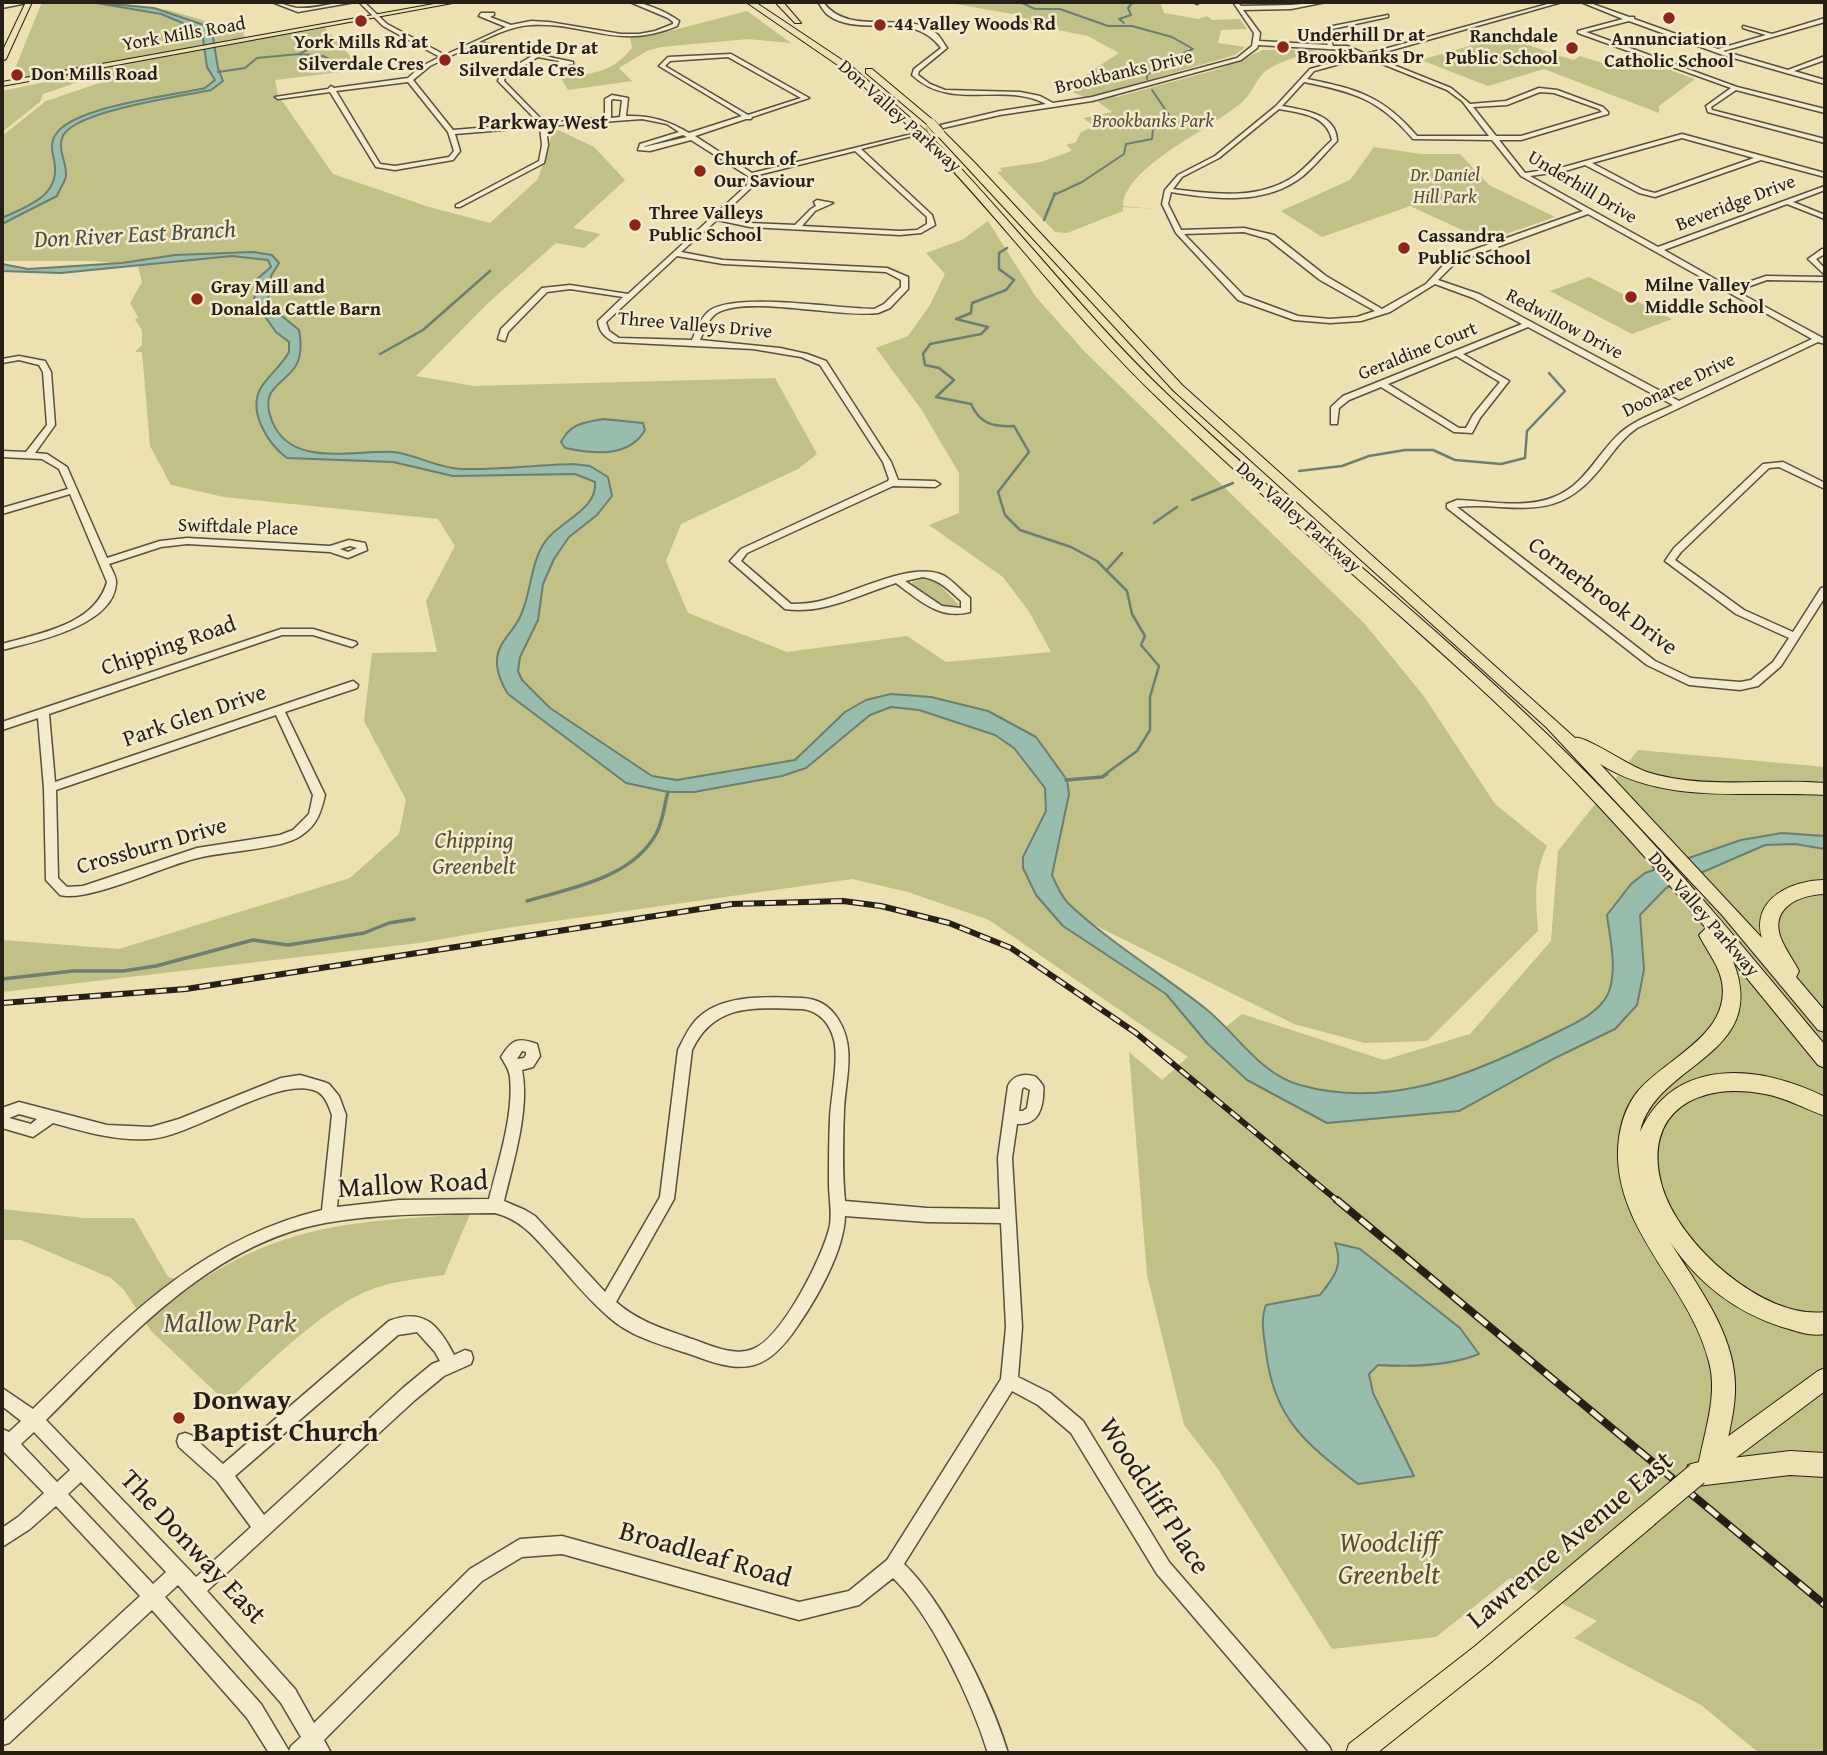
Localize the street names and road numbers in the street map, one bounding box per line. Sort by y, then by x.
street label: York Mills Road [121,13,247,57]
street label: Brookbanks Drive [1053,46,1195,100]
street label: Don Valley Parkway [833,56,965,178]
street label: Underhill Drive [1523,146,1641,230]
street label: Beveridge Drive [1673,171,1799,237]
street label: Redwillow Drive [1502,285,1626,365]
street label: Three Valleys Drive [617,308,773,344]
street label: Geraldine Court [1355,318,1481,386]
street label: Doonaree Drive [1619,349,1739,423]
street label: Don Valley Parkway [1231,458,1365,578]
street label: Swiftdale Place [177,515,299,541]
street label: Cornerbrook Drive [1522,532,1682,662]
street label: Chipping Road [98,611,240,683]
street label: Park Glen Drive [120,680,270,754]
street label: Crossburn Drive [74,812,230,882]
street label: Don Valley Parkway [1643,848,1763,982]
street label: Mallow Road [337,1165,489,1207]
street label: Woodcliff Place [1090,1412,1216,1582]
street label: Lawrence Avenue East [1461,1445,1681,1637]
street label: The Donway East [112,1464,272,1632]
street label: Broadleaf Road [615,1515,795,1597]

